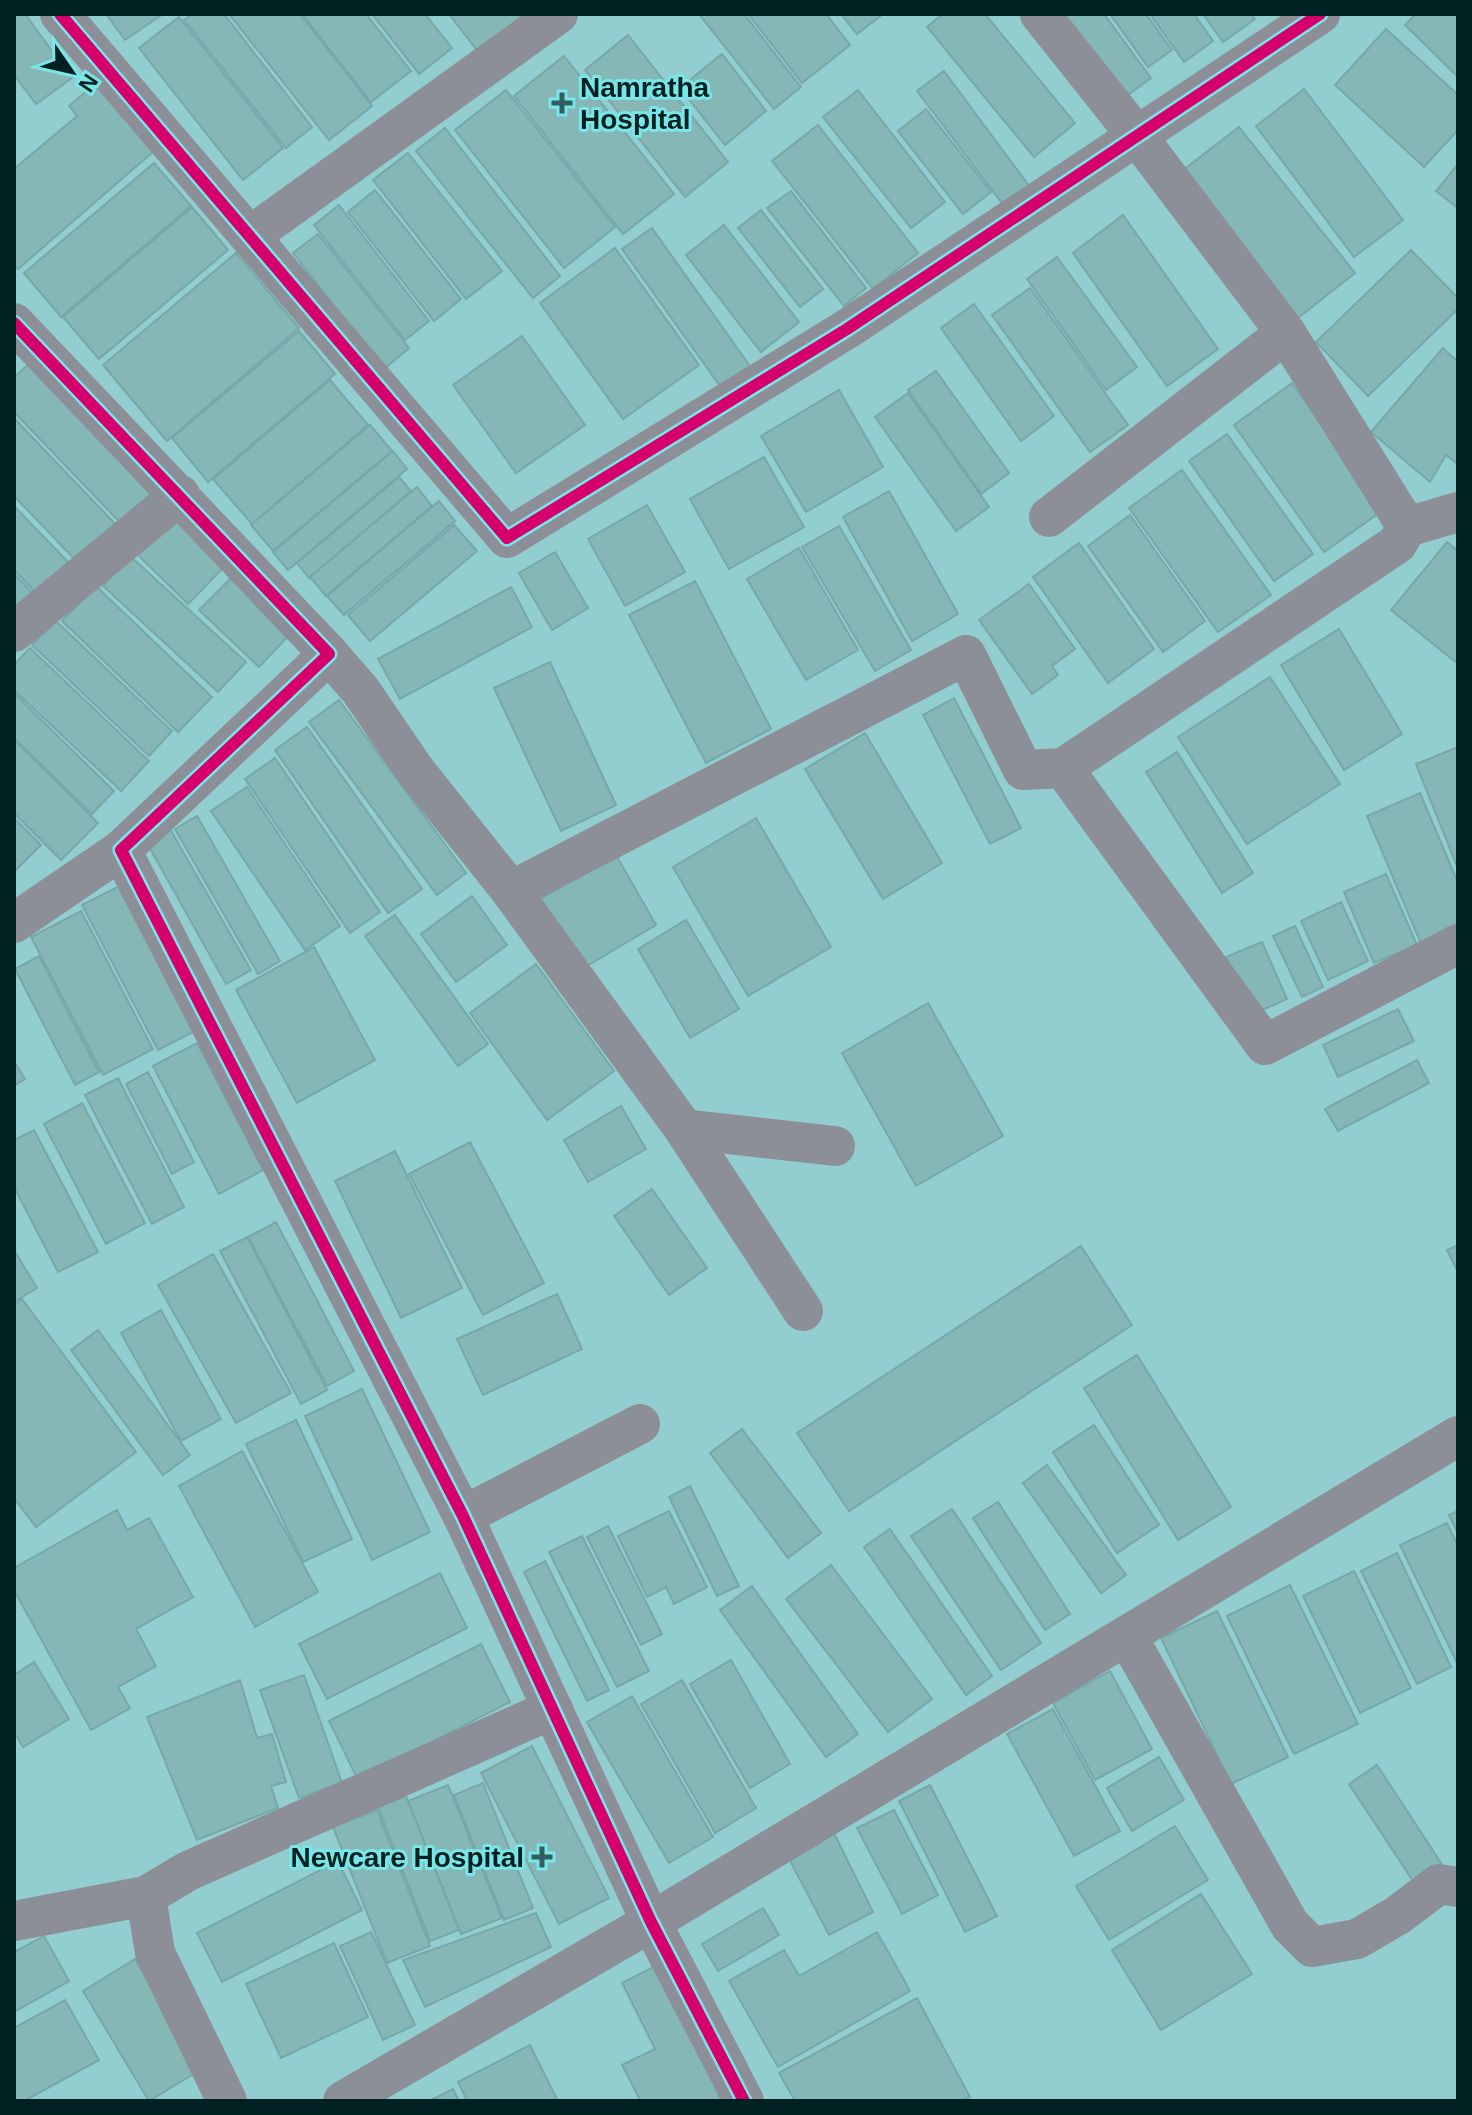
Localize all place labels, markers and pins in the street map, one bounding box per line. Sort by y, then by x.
place label: Namratha Hospital [580,72,710,135]
marker: Namratha Hospital [551,92,573,114]
place label: Newcare Hospital [291,1842,524,1873]
marker: Newcare Hospital [531,1846,553,1868]

